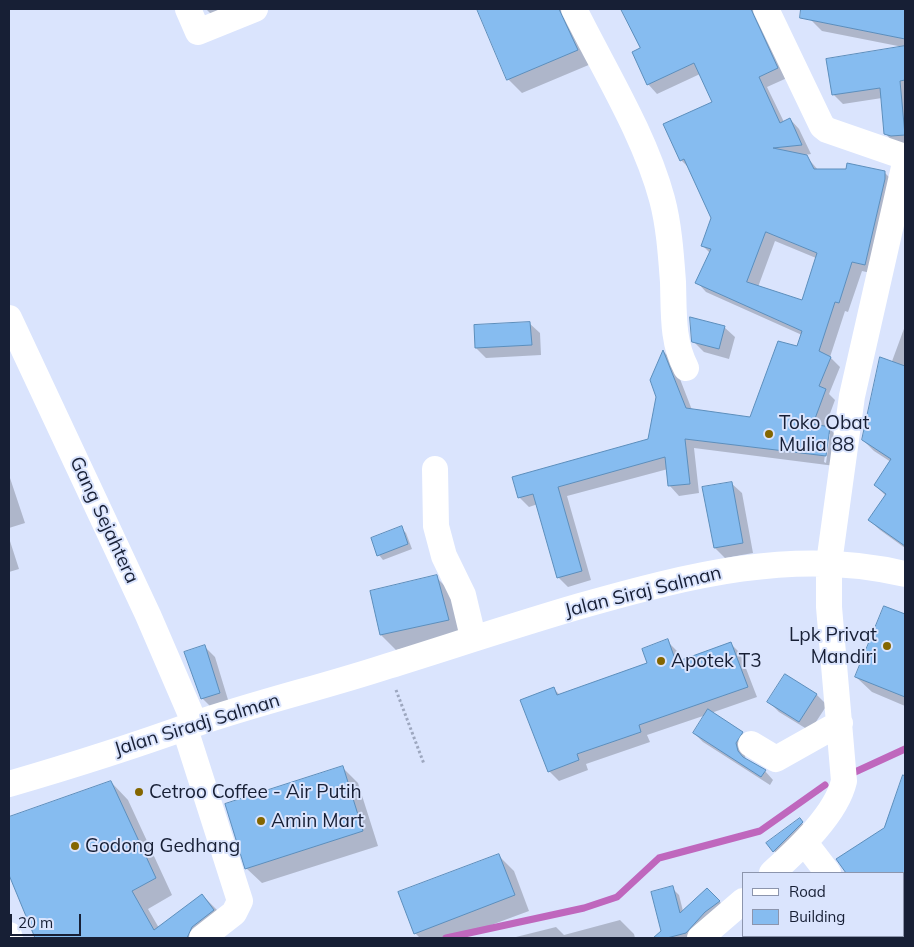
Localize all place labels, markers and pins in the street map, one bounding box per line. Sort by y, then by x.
place label: Toko Obat Mulia 88 [779,412,869,456]
marker: Toko Obat Mulia 88 [763,428,775,440]
place label: Lpk Privat Mandiri [789,624,877,668]
marker: Lpk Privat Mandiri [881,640,893,652]
place label: Apotek T3 [671,650,762,672]
marker: Apotek T3 [655,655,667,667]
place label: Cetroo Coffee - Air Putih [149,781,362,803]
marker: Cetroo Coffee - Air Putih [133,786,145,798]
place label: Amin Mart [271,810,364,832]
marker: Amin Mart [255,815,267,827]
place label: Godong Gedhang [85,835,240,857]
marker: Godong Gedhang [69,840,81,852]

